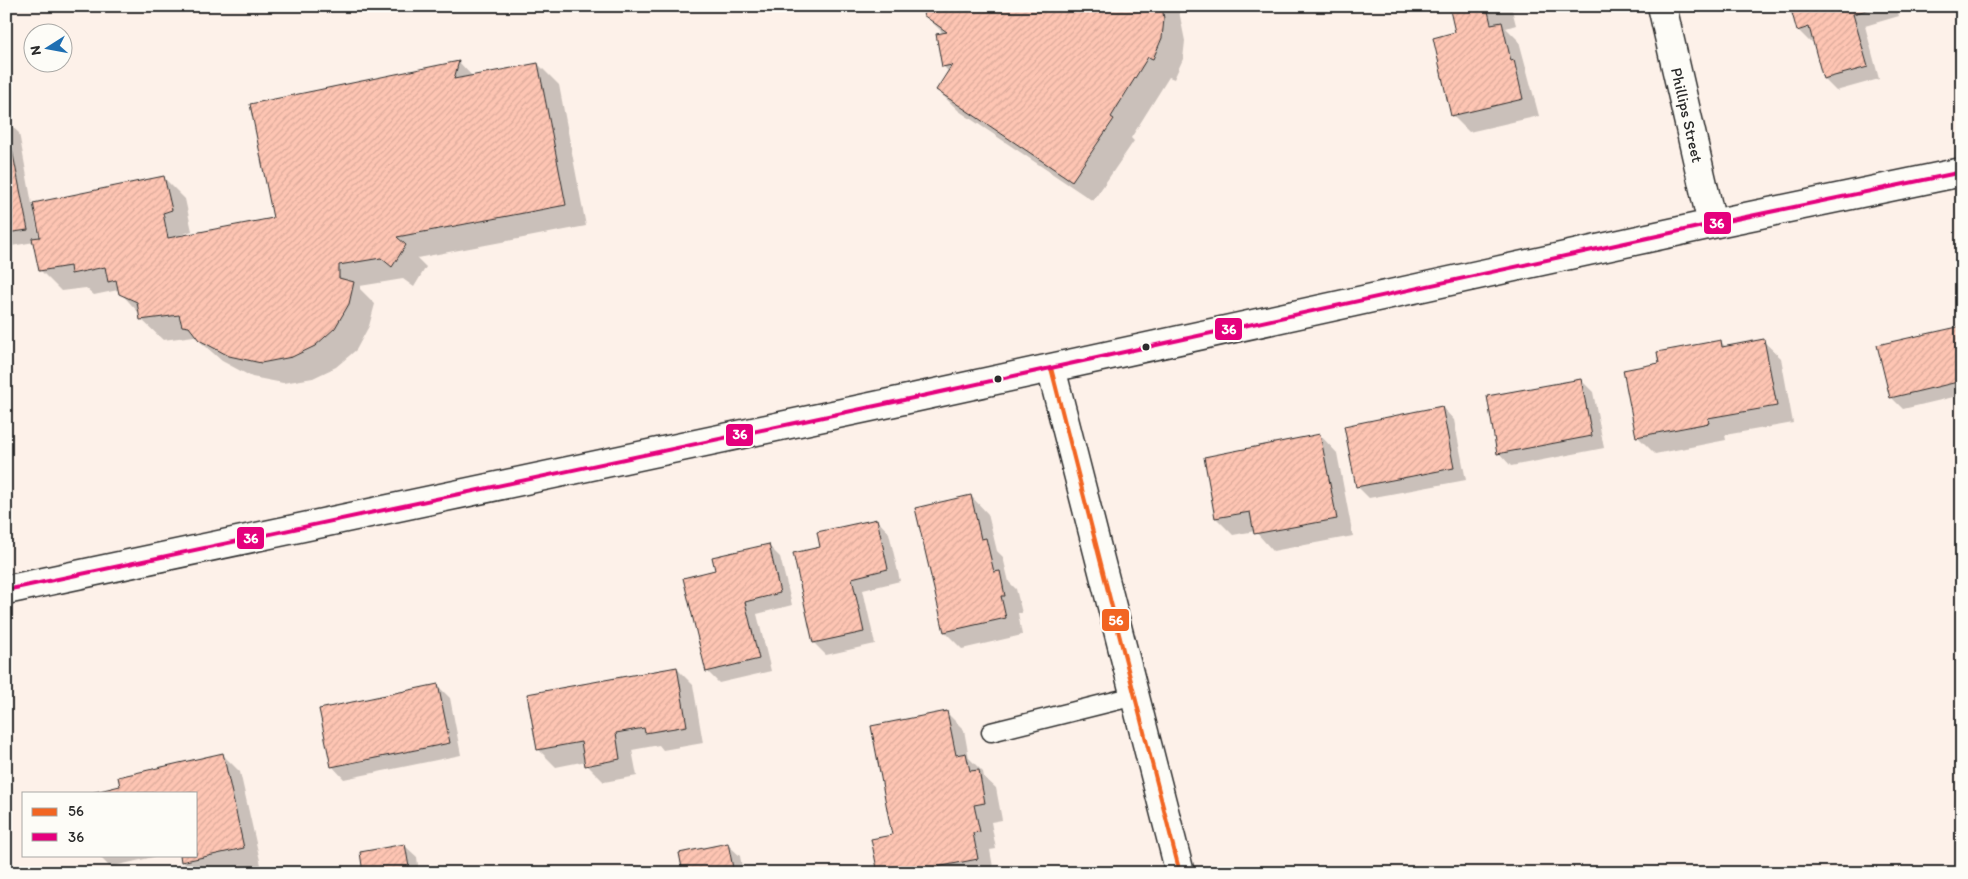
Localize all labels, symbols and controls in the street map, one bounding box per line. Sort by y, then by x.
north arrow [22,22,72,72]
text: N [26,44,45,57]
street label: Phillips Street [1667,66,1707,164]
line badge: 36 [1703,211,1732,235]
text: 36 [1709,215,1725,232]
line badge: 36 [1214,317,1243,341]
text: 36 [1221,321,1237,338]
unlabelled marker [1141,342,1151,352]
unlabelled marker [993,374,1003,384]
line badge: 36 [725,423,754,447]
text: 36 [732,426,748,443]
line badge: 36 [236,526,265,550]
text: 36 [243,530,259,547]
line badge: 56 [1101,608,1130,632]
text: 56 [1109,612,1124,629]
legend [22,792,198,856]
text: 56 [68,802,84,820]
text: 36 [68,828,84,846]

